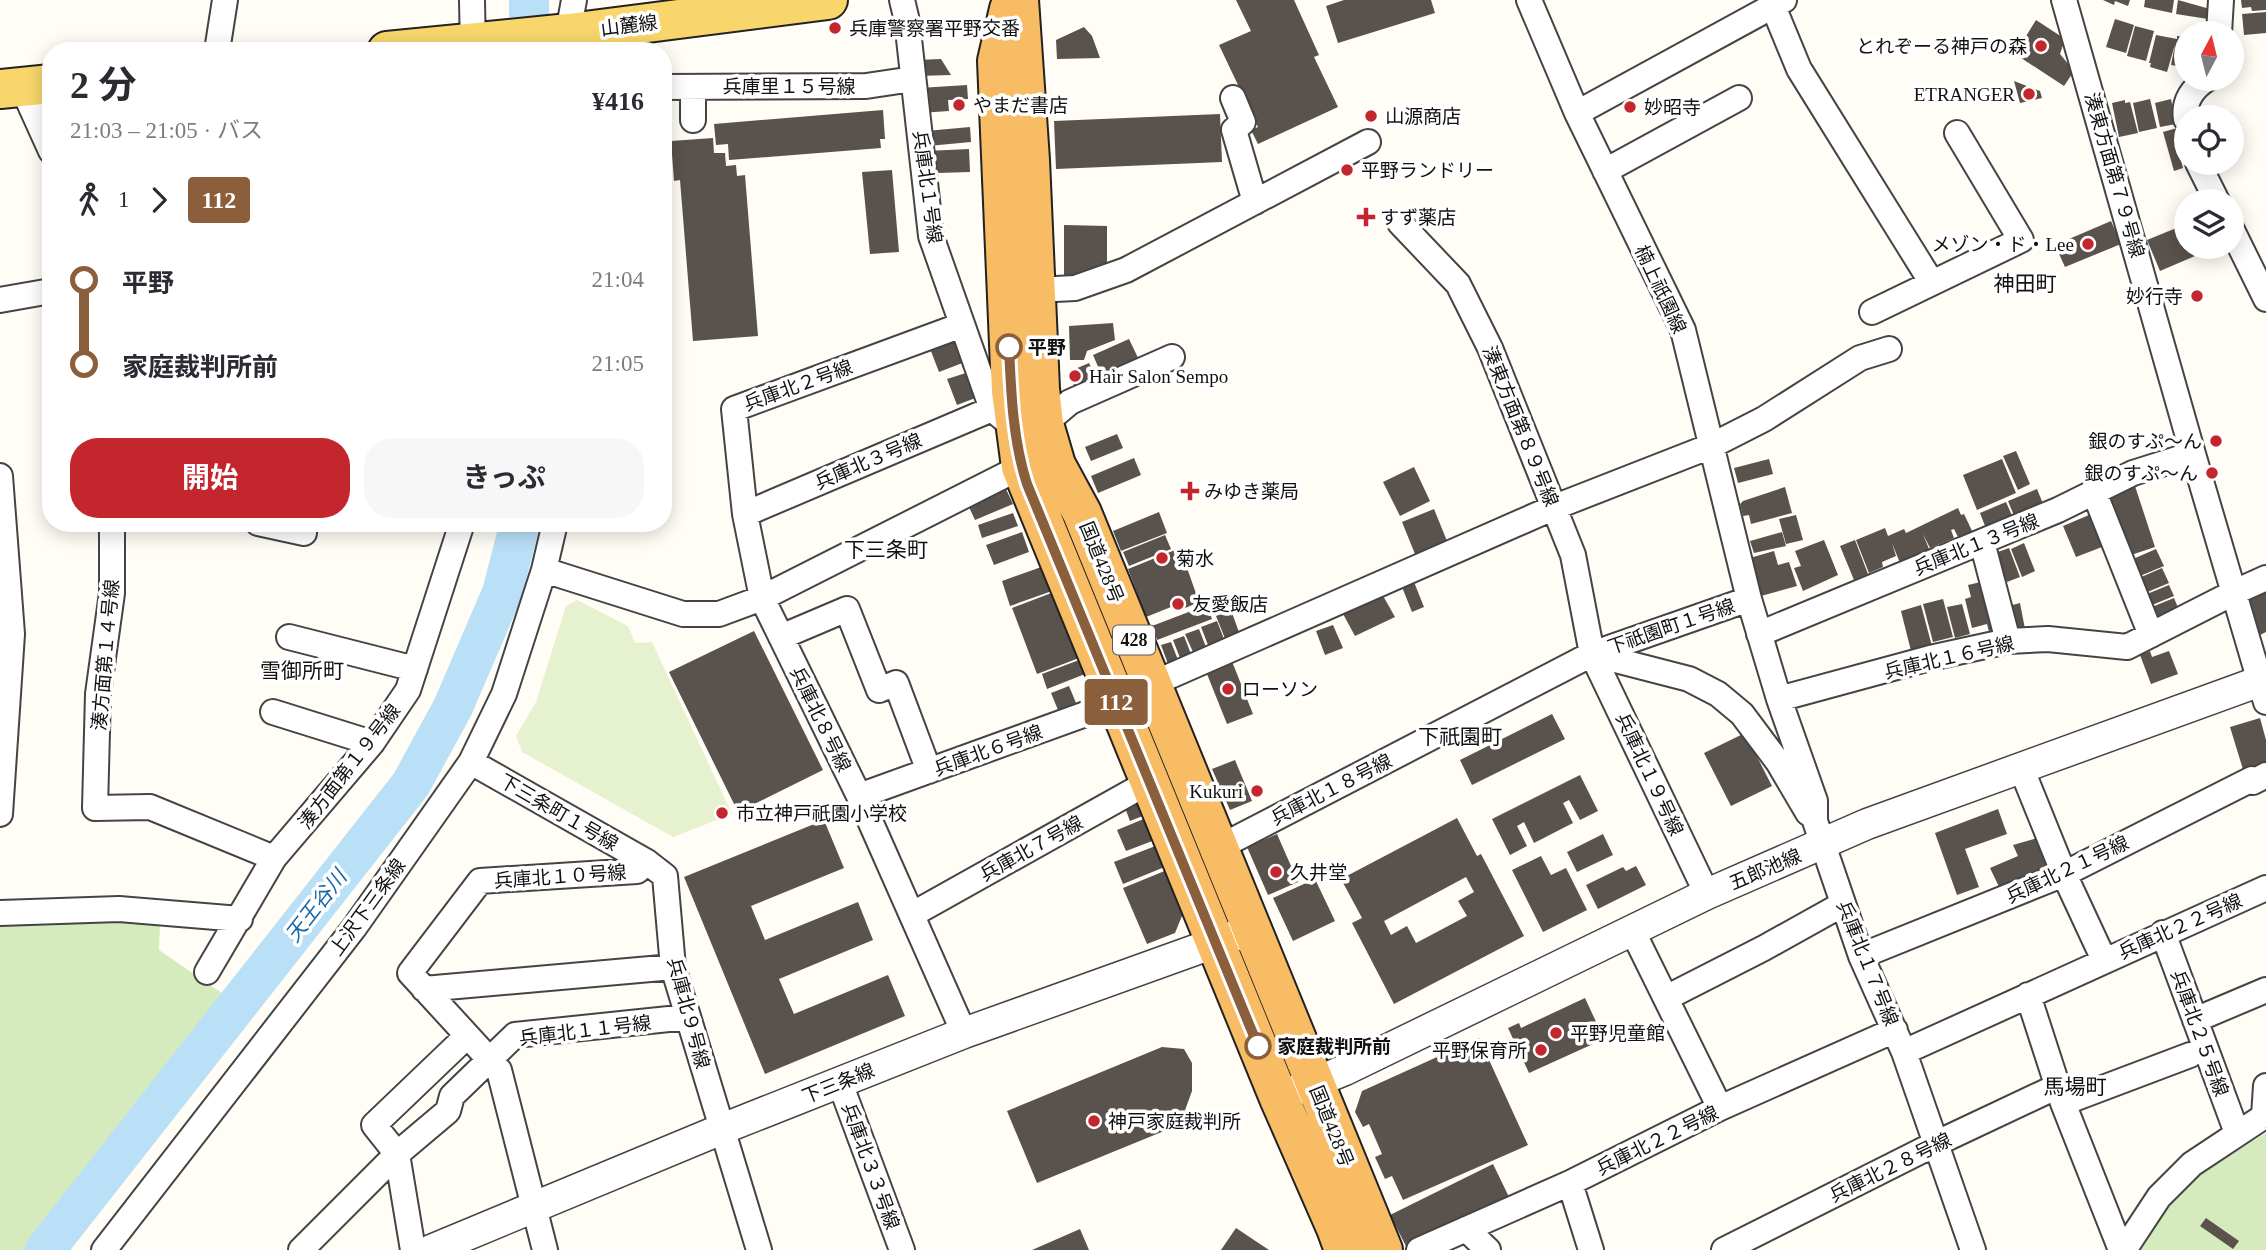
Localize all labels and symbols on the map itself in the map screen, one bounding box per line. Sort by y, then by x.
street label: 山麓線 [599,12,659,39]
place label: 兵庫警察署平野交番 [849,18,1020,39]
marker: 兵庫警察署平野交番 [827,20,843,36]
north arrow [2174,21,2244,91]
place label: とれぞーる神戸の森 [1856,36,2027,57]
marker: とれぞーる神戸の森 [2033,38,2049,54]
street label: 兵庫里１５号線 [722,76,856,97]
place label: ETRANGER [1914,84,2015,105]
marker: ETRANGER [2021,86,2037,102]
street label: 湊東方面第７９号線 [2081,90,2148,260]
place label: やまだ書店 [973,95,1068,116]
marker: やまだ書店 [951,97,967,113]
place label: 妙昭寺 [1644,97,1701,118]
marker: 妙昭寺 [1622,99,1638,115]
place label: 山源商店 [1385,106,1461,127]
marker: 山源商店 [1363,108,1379,124]
street label: 兵庫北１号線 [909,129,946,245]
place label: 平野ランドリー [1361,160,1494,181]
marker: 平野ランドリー [1339,162,1355,178]
place label: すず薬店 [1380,207,1456,228]
marker: すず薬店 [1358,209,1374,225]
place label: メゾン・ド・Lee [1932,234,2074,255]
marker: メゾン・ド・Lee [2080,236,2096,252]
street label: 楠上祇園線 [1631,242,1690,337]
district label: 神田町 [1994,272,2057,296]
place label: 妙行寺 [2126,286,2183,307]
marker: 妙行寺 [2189,288,2205,304]
marker: 平野 [996,334,1022,360]
place label: 平野 [1028,337,1066,358]
street label: 湊東方面第８９号線 [1479,343,1562,509]
street label: 兵庫北２号線 [741,356,855,415]
place label: Hair Salon Sempo [1089,366,1228,387]
marker: Hair Salon Sempo [1067,368,1083,384]
street label: 兵庫北３号線 [812,430,925,493]
place label: 銀のすぷ～ん [2088,431,2202,452]
marker: 銀のすぷ～ん [2208,433,2224,449]
place label: 銀のすぷ〜ん [2084,463,2198,484]
marker: 銀のすぷ〜ん [2204,465,2220,481]
place label: みゆき薬局 [1204,481,1299,502]
marker: みゆき薬局 [1182,483,1198,499]
street label: 兵庫北１３号線 [1911,510,2042,579]
street label: 国道428号 [1076,519,1127,606]
district label: 下三条町 [844,538,928,562]
place label: 菊水 [1176,548,1214,569]
marker: 菊水 [1154,550,1170,566]
street label: 湊方面第１４号線 [88,578,123,732]
place label: 友愛飯店 [1192,594,1268,615]
street label: 下祇園町１号線 [1605,595,1737,658]
marker: 友愛飯店 [1170,596,1186,612]
road number: 428 [1113,626,1155,654]
street label: 兵庫北１６号線 [1882,632,2016,683]
district label: 雪御所町 [260,659,344,683]
street label: 兵庫北８号線 [786,663,855,775]
line badge: 112 [1076,679,1156,725]
place label: ローソン [1242,679,1318,700]
marker: ローソン [1220,681,1236,697]
street label: 湊方面第１９号線 [294,700,404,833]
street label: 兵庫北１９号線 [1612,709,1687,839]
street label: 兵庫北６号線 [931,721,1045,780]
district label: 下祇園町 [1418,725,1502,749]
street label: 兵庫北１８号線 [1267,750,1395,829]
street label: 下三条町１号線 [496,770,622,855]
place label: Kukuri [1189,781,1243,802]
marker: Kukuri [1249,783,1265,799]
place label: 市立神戸祇園小学校 [736,803,907,824]
marker: 市立神戸祇園小学校 [714,805,730,821]
street label: 兵庫北７号線 [976,812,1086,885]
street label: 兵庫北２１号線 [2002,832,2132,907]
street label: 五郎池線 [1726,845,1804,894]
street label: 上沢下三条線 [325,855,409,960]
street label: 兵庫北１０号線 [493,861,627,892]
place label: 久井堂 [1290,862,1347,883]
water label: 天王谷川 [281,864,353,946]
marker: 久井堂 [1268,864,1284,880]
street label: 兵庫北２２号線 [2115,890,2245,963]
street label: 兵庫北１７号線 [1833,898,1902,1029]
street label: 兵庫北９号線 [664,955,713,1071]
street label: 兵庫北２５号線 [2167,967,2232,1099]
street label: 兵庫北１１号線 [518,1012,652,1049]
place label: 平野児童館 [1570,1023,1665,1044]
marker: 平野児童館 [1548,1025,1564,1041]
marker: 家庭裁判所前 [1245,1033,1271,1059]
place label: 家庭裁判所前 [1277,1036,1391,1057]
place label: 平野保育所 [1432,1040,1527,1061]
marker: 平野保育所 [1533,1042,1549,1058]
street label: 下三条線 [799,1059,877,1107]
district label: 馬場町 [2044,1075,2107,1099]
street label: 国道428号 [1306,1083,1357,1170]
street label: 兵庫北３３号線 [838,1100,903,1232]
street label: 兵庫北２２号線 [1593,1102,1722,1179]
place label: 神戸家庭裁判所 [1108,1111,1241,1132]
marker: 神戸家庭裁判所 [1086,1113,1102,1129]
street label: 兵庫北２８号線 [1826,1129,1955,1206]

